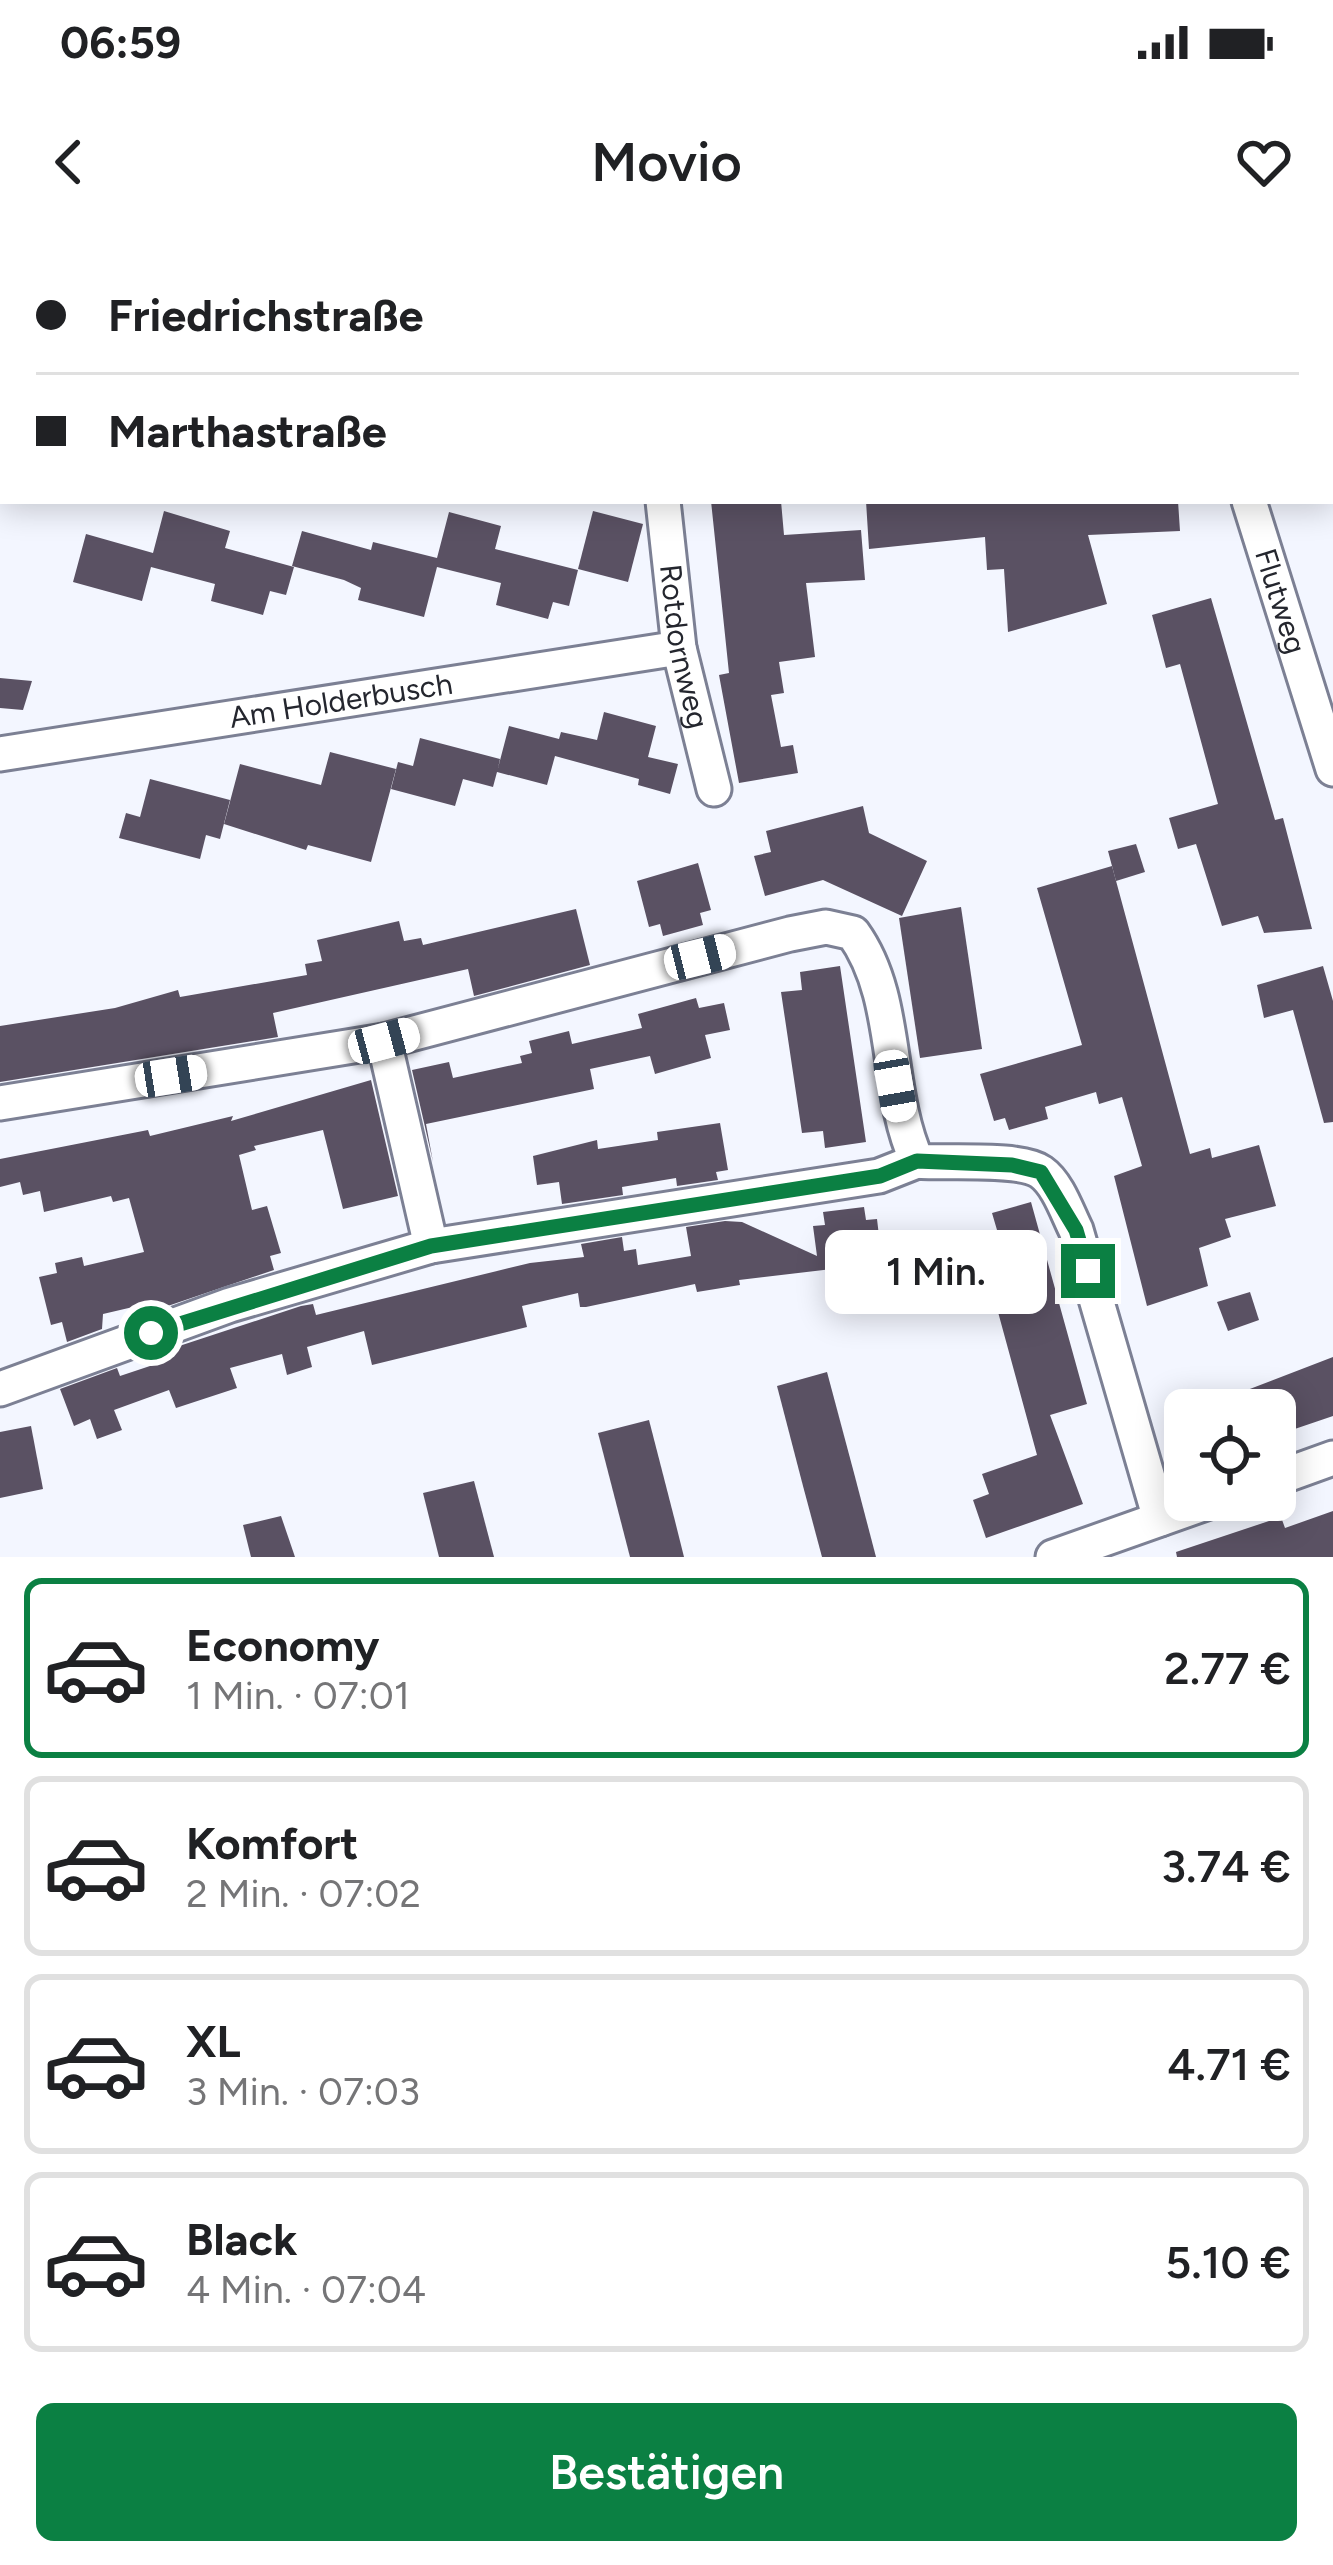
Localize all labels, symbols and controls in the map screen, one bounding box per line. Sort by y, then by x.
text: 06:59 [60,15,181,69]
icon: back [36,129,102,195]
icon: heart [1231,129,1297,195]
text: Movio [591,130,742,195]
text: Friedrichstraße [108,288,424,342]
text: Marthastraße [108,404,387,458]
street label: Flutweg [1247,544,1315,658]
street label: Rotdornweg [652,562,717,732]
street label: Am Holderbusch [227,665,455,736]
car [661,931,739,983]
car [345,1014,423,1068]
car [871,1047,919,1125]
car [133,1053,209,1099]
callout: 1 Min. [824,1229,1046,1313]
route end [1061,1244,1115,1298]
text: 1 Min. [886,1248,986,1295]
route start [124,1306,178,1360]
map controls [1164,1389,1296,1521]
button: locate [1164,1389,1296,1521]
icon: car [42,1614,150,1722]
text: Economy [186,1618,379,1672]
text: 2.77 € [1164,1641,1291,1695]
text: 1 Min. · 07:01 [186,1672,410,1719]
icon: car [42,1812,150,1920]
text: Komfort [186,1816,358,1870]
text: 3.74 € [1161,1839,1291,1893]
text: 2 Min. · 07:02 [186,1870,421,1917]
icon: car [42,2010,150,2118]
text: XL [186,2014,241,2068]
text: 4.71 € [1167,2037,1291,2091]
text: 3 Min. · 07:03 [186,2068,420,2115]
icon: car [42,2208,150,2316]
text: Black [186,2212,297,2266]
text: 5.10 € [1165,2235,1291,2289]
text: 4 Min. · 07:04 [186,2266,426,2313]
button: Bestätigen [36,2403,1297,2541]

